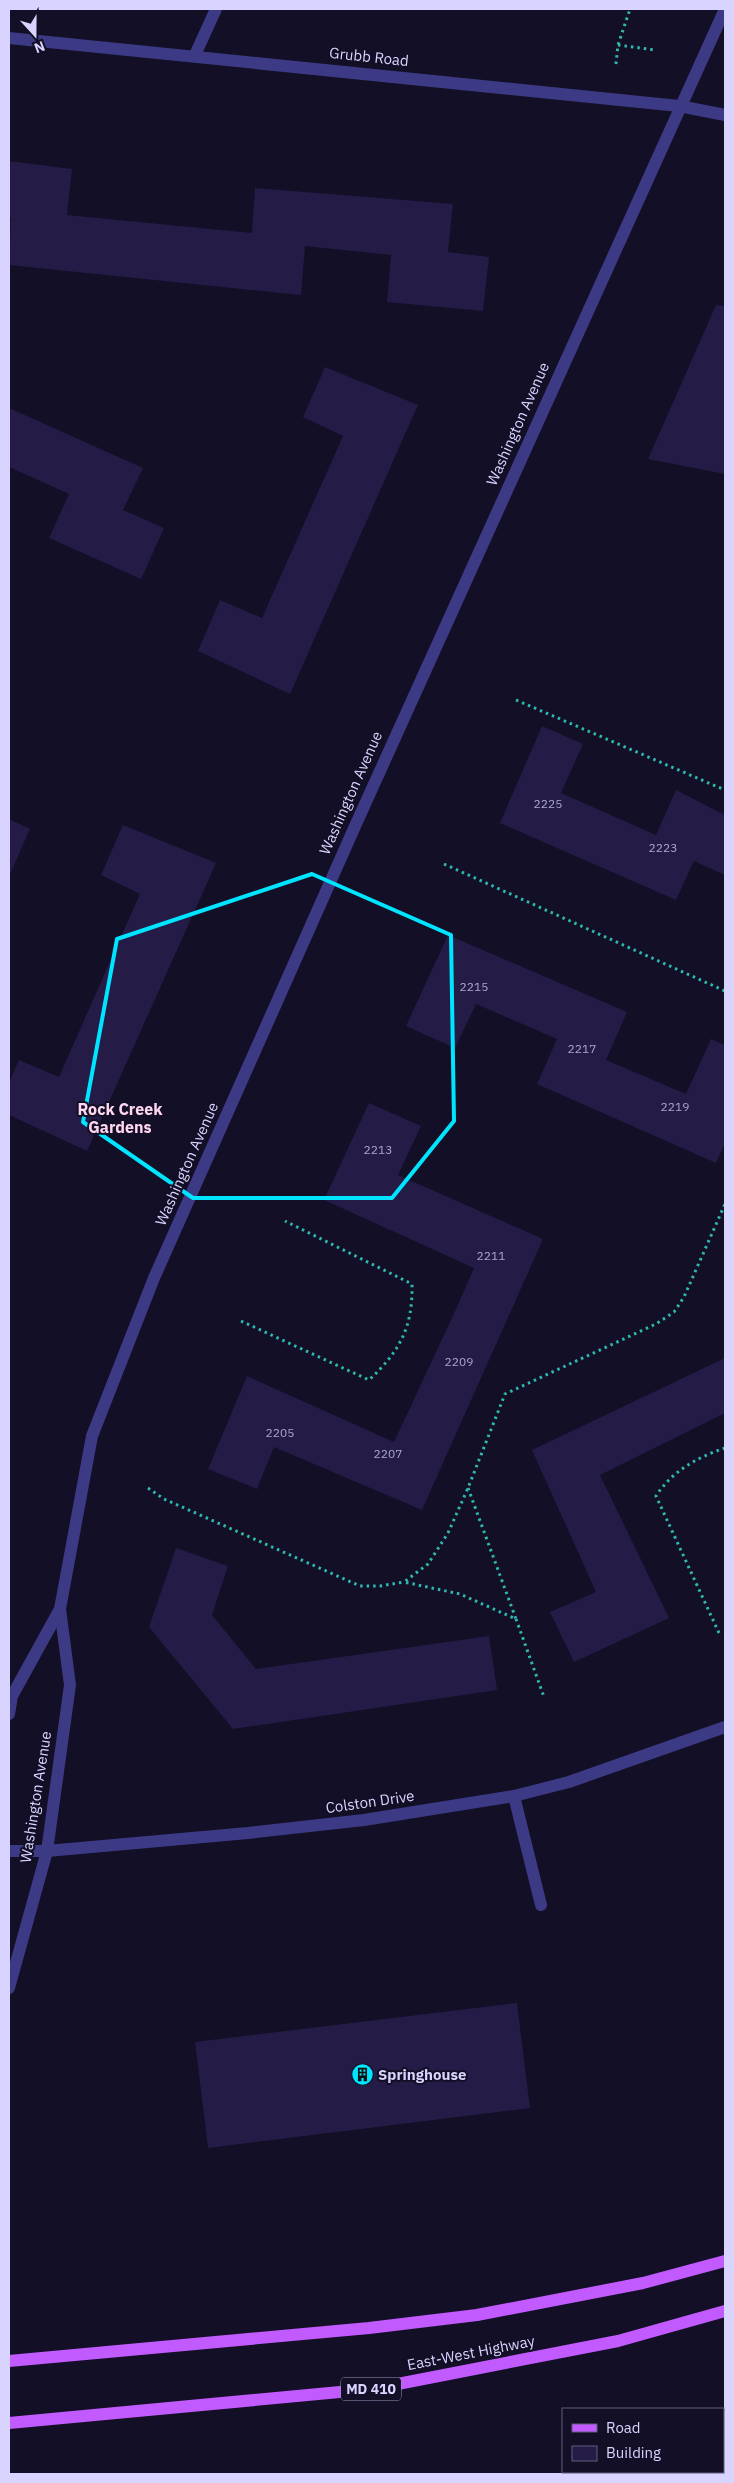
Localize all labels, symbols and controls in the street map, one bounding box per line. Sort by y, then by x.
north arrow [10,10,60,60]
text: N [32,37,48,57]
street label: Grubb Road [328,43,410,70]
street label: Washington Avenue [482,359,553,488]
street label: Washington Avenue [315,728,386,857]
house number: 2225 [534,796,562,811]
house number: 2223 [649,840,677,855]
house number: 2215 [460,979,488,994]
house number: 2217 [568,1041,596,1056]
district label: Rock Creek Gardens [78,1099,163,1137]
street label: Washington Avenue [151,1099,222,1228]
house number: 2219 [661,1099,689,1114]
house number: 2213 [364,1142,392,1157]
house number: 2211 [477,1248,505,1263]
house number: 2209 [445,1354,473,1369]
house number: 2205 [266,1425,294,1440]
house number: 2207 [374,1446,402,1461]
street label: Washington Avenue [16,1730,55,1864]
street label: Colston Drive [324,1786,416,1817]
building icon: Springhouse [350,2063,374,2087]
place label: Springhouse [378,2065,466,2084]
street label: East-West Highway [405,2331,537,2374]
road number: MD 410 [341,2378,401,2400]
legend [562,2408,724,2473]
text: Road [606,2418,641,2437]
text: Building [606,2443,661,2462]

